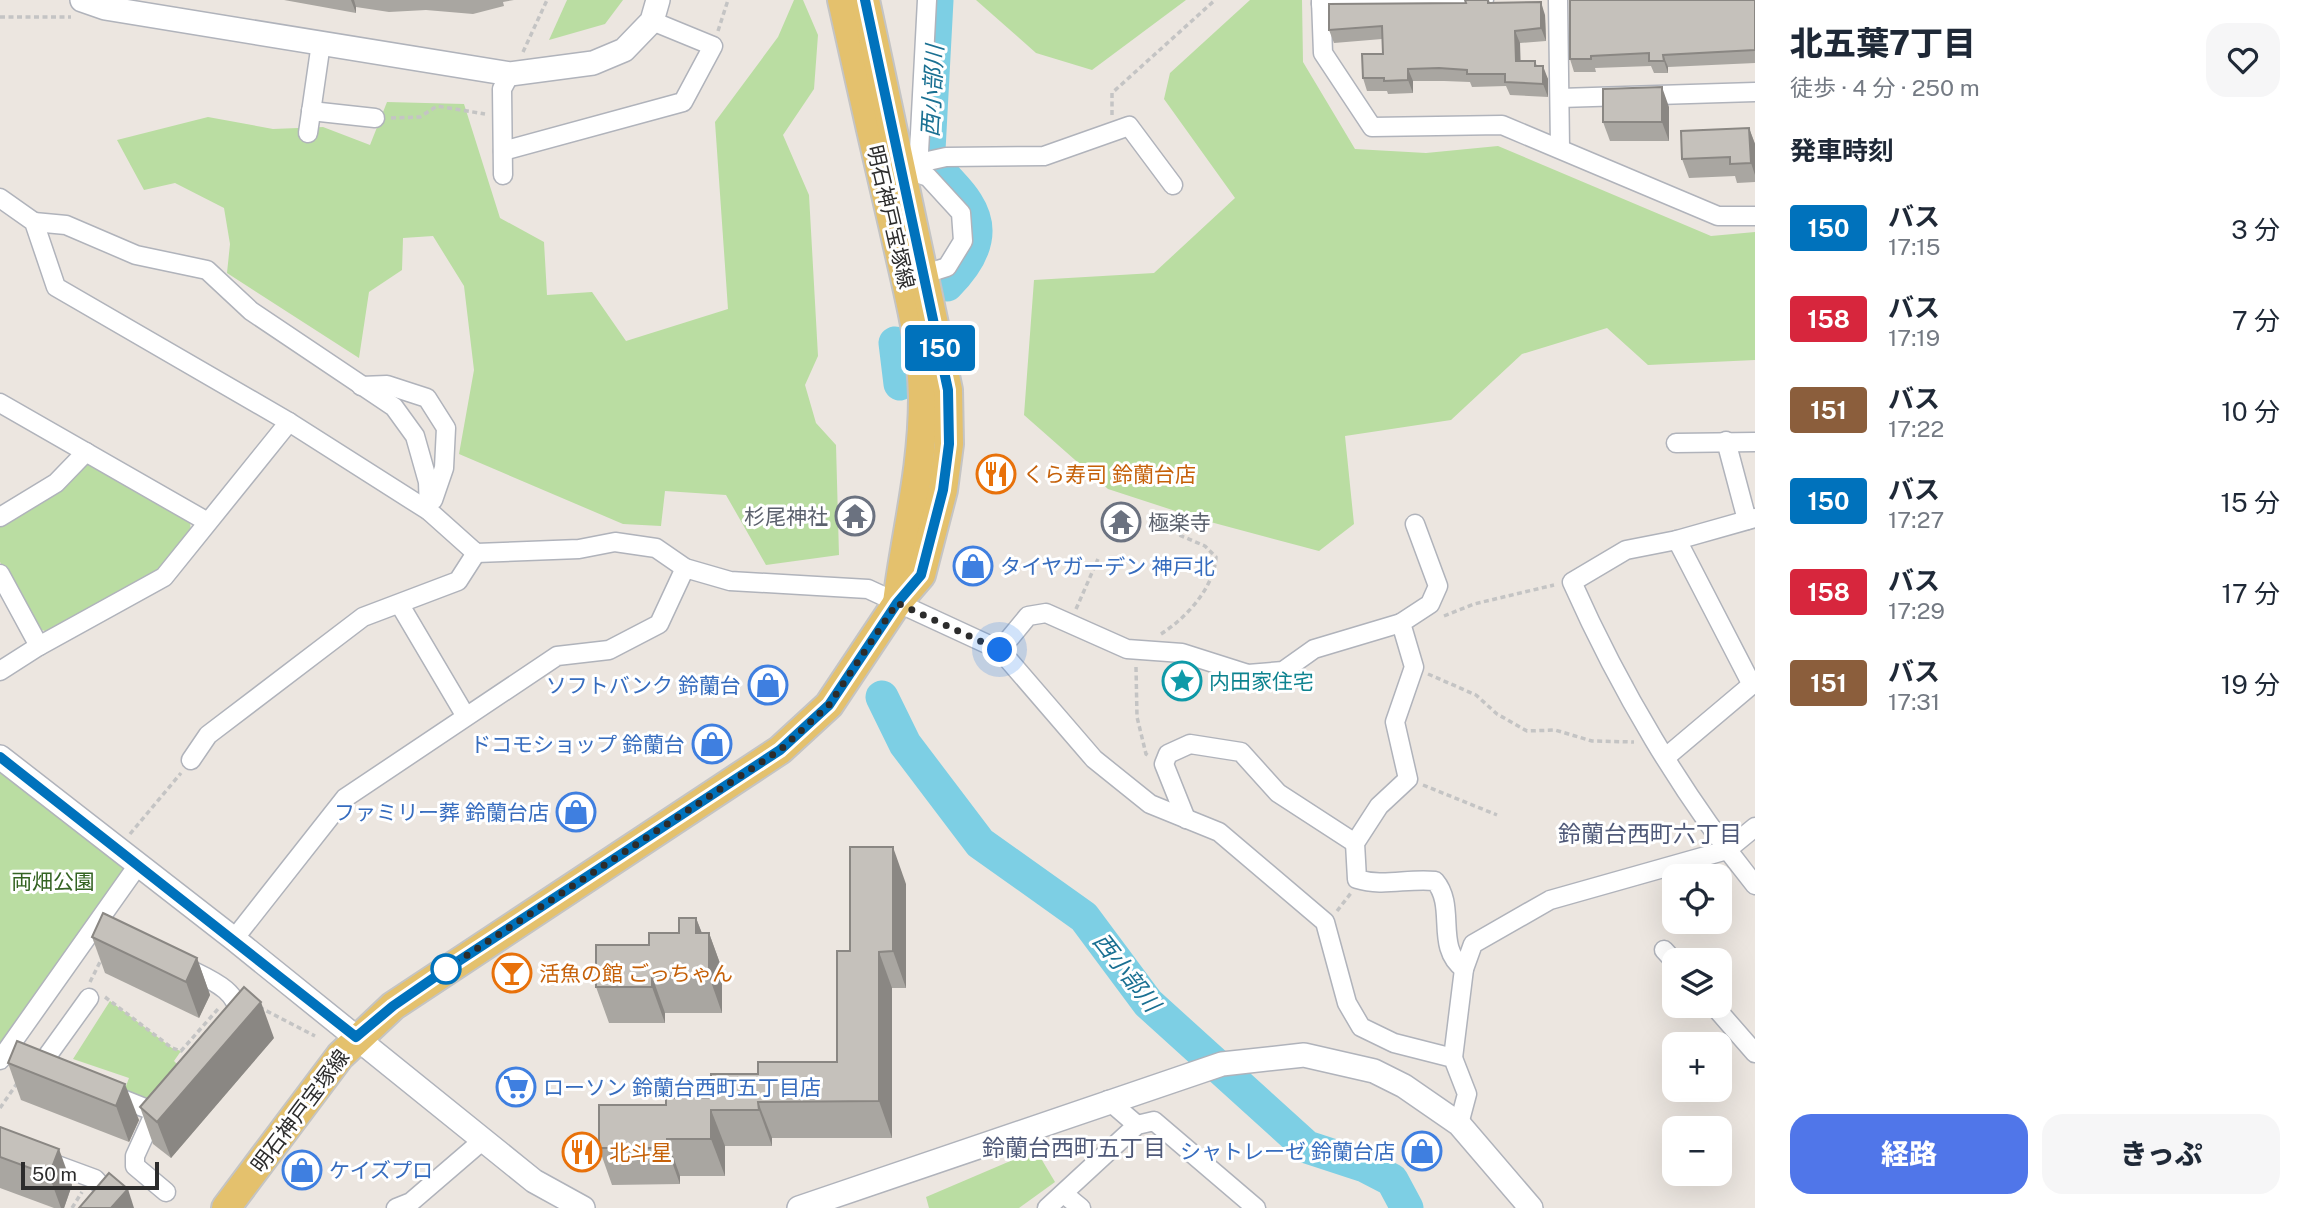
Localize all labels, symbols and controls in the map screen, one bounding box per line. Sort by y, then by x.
button: heart [2206,23,2280,97]
text: 北五葉7丁目 [1790,24,1976,62]
water label: 西小部川 [916,41,948,138]
text: 徒歩 · 4 分 · 250 m [1790,74,1980,101]
text: 発車時刻 [1790,135,1894,166]
street label: 明石神戸宝塚線 [862,143,920,291]
text: バス [1888,201,1940,232]
text: 150 [1808,214,1849,242]
text: 3 分 [2231,214,2280,245]
text: 17:15 [1888,233,1940,260]
text: バス [1888,292,1940,323]
text: 158 [1807,305,1850,333]
text: 7 分 [2232,305,2280,336]
text: 17:19 [1888,324,1940,351]
line badge: 150 [900,325,980,371]
text: 150 [919,334,961,362]
text: バス [1888,383,1940,414]
text: 151 [1810,396,1847,424]
text: 10 分 [2221,396,2280,427]
text: 17:22 [1888,415,1944,442]
restaurant icon: くら寿司 鈴蘭台店 [975,453,1017,495]
place label: くら寿司 鈴蘭台店 [1023,462,1196,487]
text: バス [1888,474,1940,505]
text: 150 [1808,487,1849,515]
text: 15 分 [2220,487,2280,518]
temple icon: 杉尾神社 [834,495,876,537]
temple icon: 極楽寺 [1100,501,1142,543]
place label: 杉尾神社 [744,504,828,529]
text: 17:27 [1888,506,1944,533]
place label: 極楽寺 [1148,510,1211,535]
shop icon: タイヤガーデン 神戸北 [952,545,994,587]
place label: タイヤガーデン 神戸北 [1000,554,1214,579]
text: バス [1888,565,1940,596]
text: 158 [1807,578,1850,606]
text: 17 分 [2221,578,2280,609]
text: 17:29 [1888,597,1945,624]
your location [982,632,1017,667]
text: バス [1888,656,1940,687]
place icon: 内田家住宅 [1161,660,1203,702]
shop icon: ソフトバンク 鈴蘭台 [747,664,789,706]
place label: 内田家住宅 [1209,669,1314,694]
text: 151 [1810,669,1847,697]
text: 19 分 [2221,669,2280,700]
place label: ソフトバンク 鈴蘭台 [546,673,741,698]
text: 17:31 [1888,688,1940,715]
shop icon: ドコモショップ 鈴蘭台 [691,723,733,765]
place label: ドコモショップ 鈴蘭台 [470,732,685,757]
shop icon: ファミリー葬 鈴蘭台店 [555,791,597,833]
place label: ファミリー葬 鈴蘭台店 [334,800,549,825]
district label: 鈴蘭台西町六丁目 [1558,820,1742,847]
map controls [1662,864,1732,1186]
button: locate [1662,864,1732,934]
park label: 両畑公園 [11,869,95,894]
water label: 西小部川 [1088,927,1168,1019]
button: layers [1662,948,1732,1018]
bar icon: 活魚の館 ごっちゃん [491,952,533,994]
unlabelled marker [431,954,461,984]
place label: 活魚の館 ごっちゃん [539,961,733,986]
button: + [1662,1032,1732,1102]
street label: 明石神戸宝塚線 [246,1045,354,1177]
supermarket icon: ローソン 鈴蘭台西町五丁目店 [495,1066,537,1108]
place label: ローソン 鈴蘭台西町五丁目店 [543,1075,821,1100]
button: 経路 [1790,1114,2028,1194]
button: きっぷ [2042,1114,2280,1194]
button: − [1662,1116,1732,1186]
shop icon: シャトレーゼ 鈴蘭台店 [1401,1130,1443,1172]
restaurant icon: 北斗星 [561,1131,603,1173]
district label: 鈴蘭台西町五丁目 [982,1134,1166,1161]
place label: シャトレーゼ 鈴蘭台店 [1180,1139,1395,1164]
place label: 北斗星 [609,1140,672,1165]
shop icon: ケイズプロ [281,1149,323,1191]
place label: ケイズプロ [329,1158,433,1183]
scale bar [21,1159,159,1191]
text: 50 m [32,1163,77,1185]

